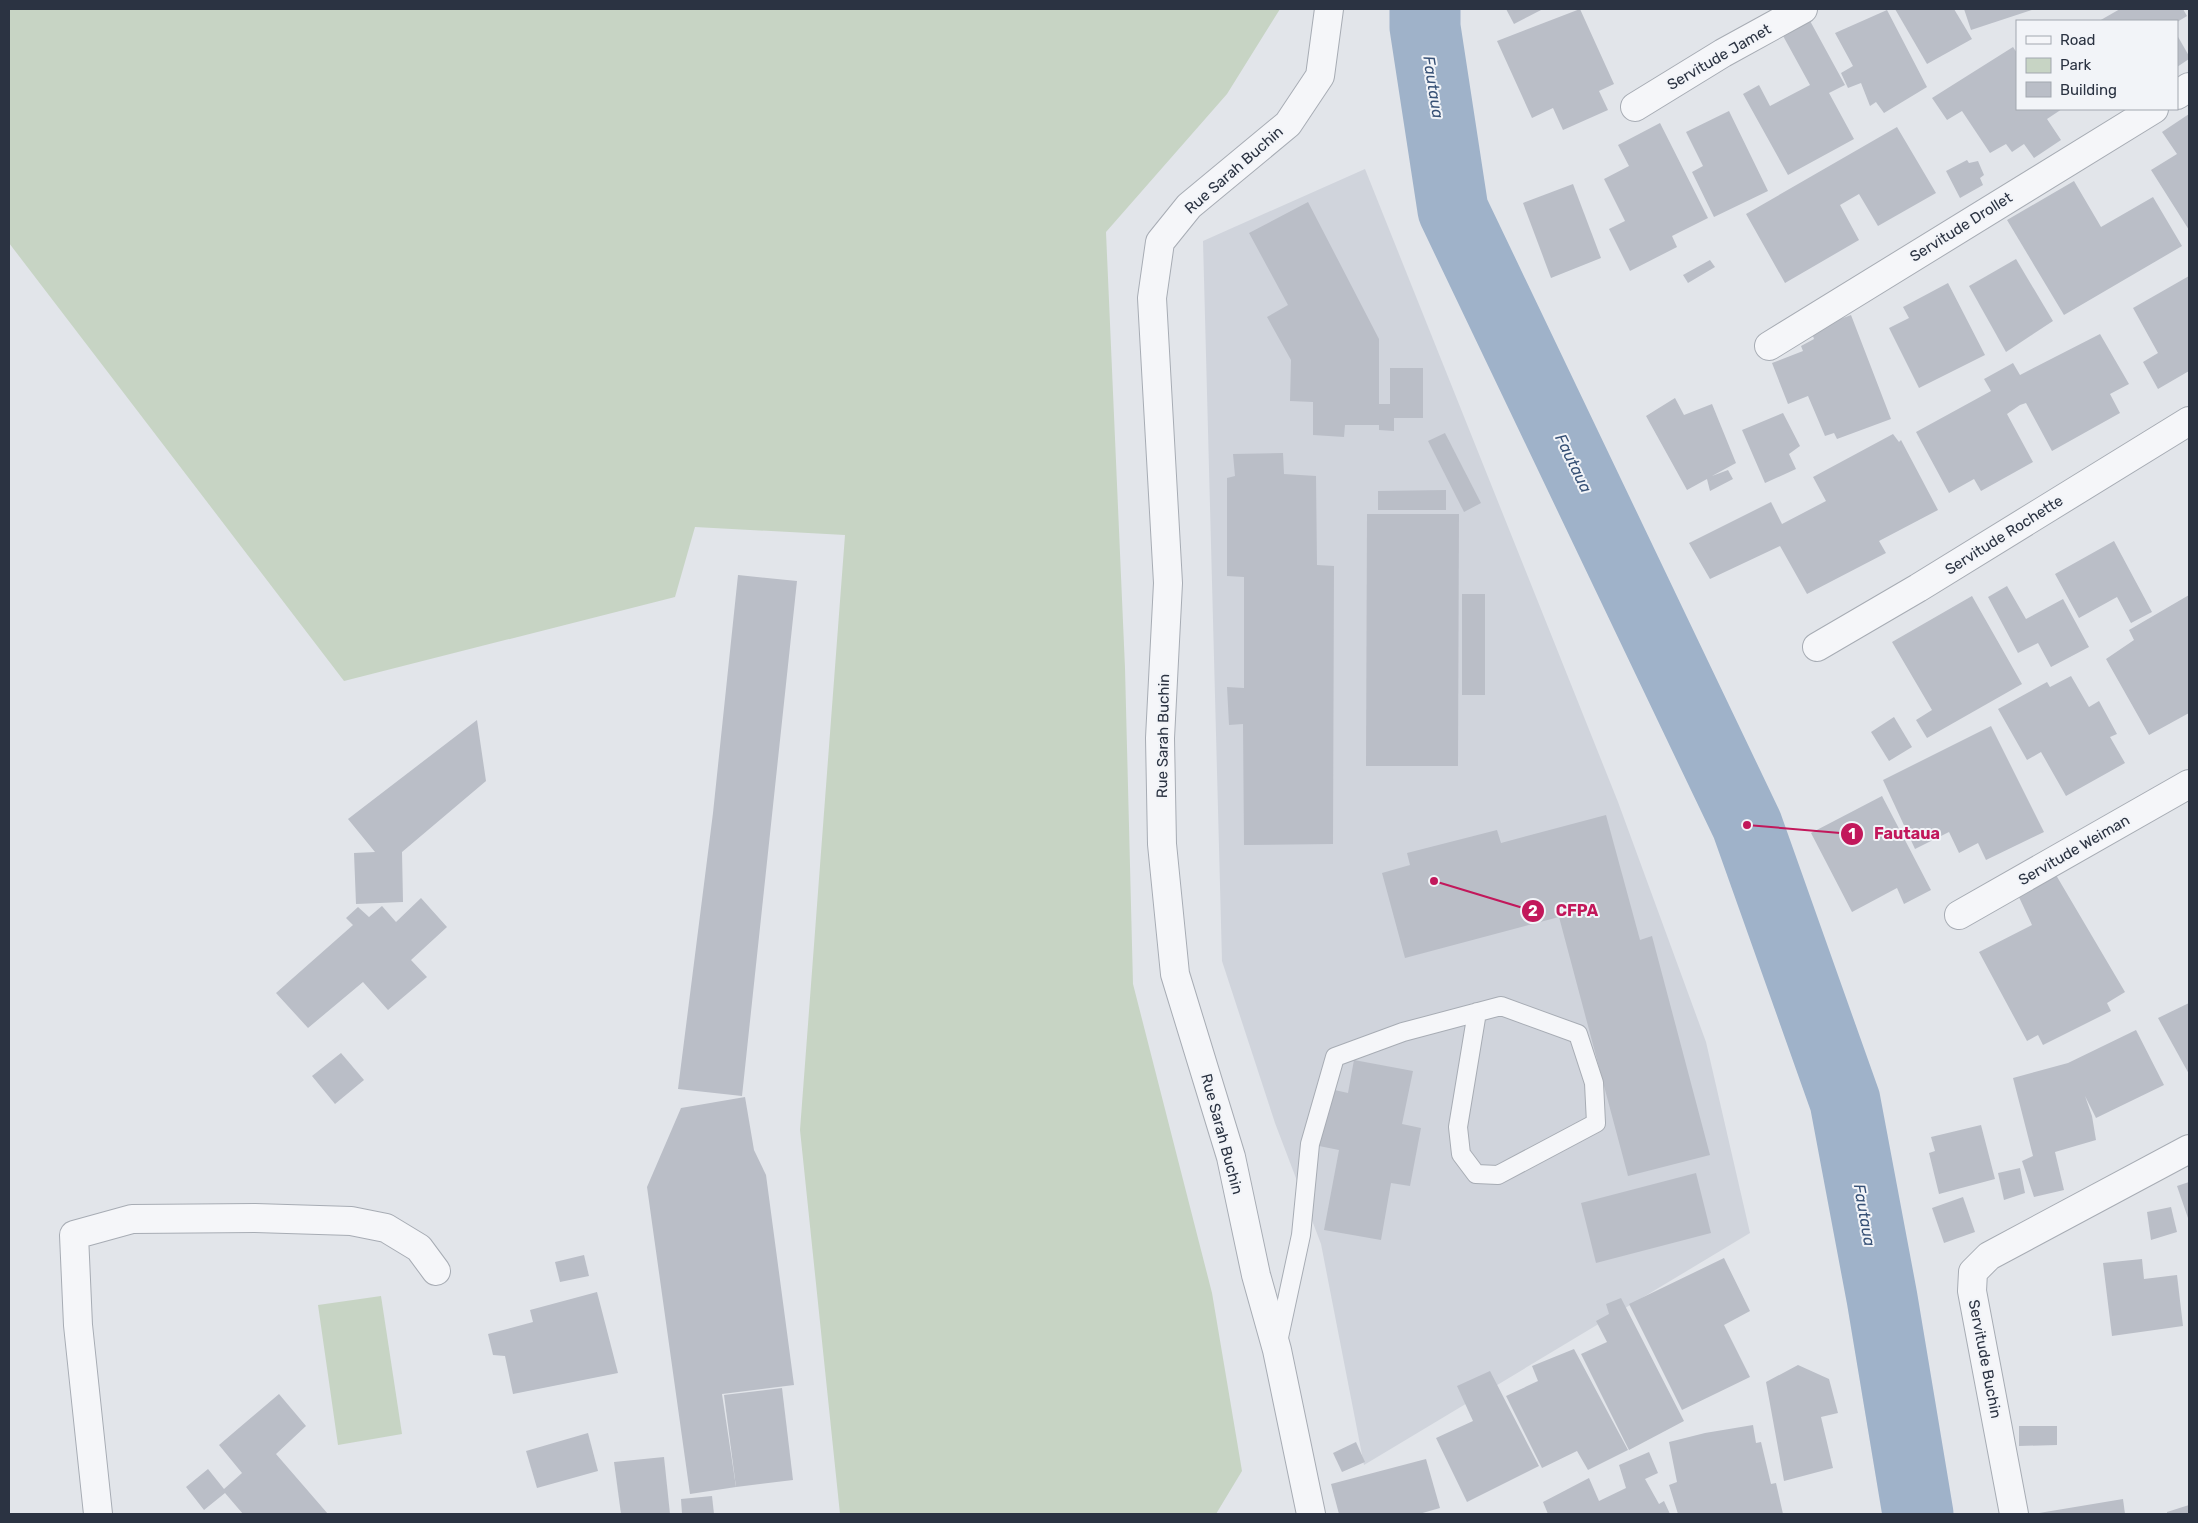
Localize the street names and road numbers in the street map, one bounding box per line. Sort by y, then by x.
street label: Servitude Jamet [1664,20,1774,94]
street label: Rue Sarah Buchin [1181,122,1287,218]
street label: Servitude Drollet [1907,188,2016,266]
street label: Servitude Rochette [1942,491,2066,579]
street label: Rue Sarah Buchin [1153,674,1173,798]
street label: Servitude Weiman [2015,811,2133,889]
street label: Rue Sarah Buchin [1197,1072,1247,1196]
street label: Servitude Buchin [1965,1298,2005,1420]

